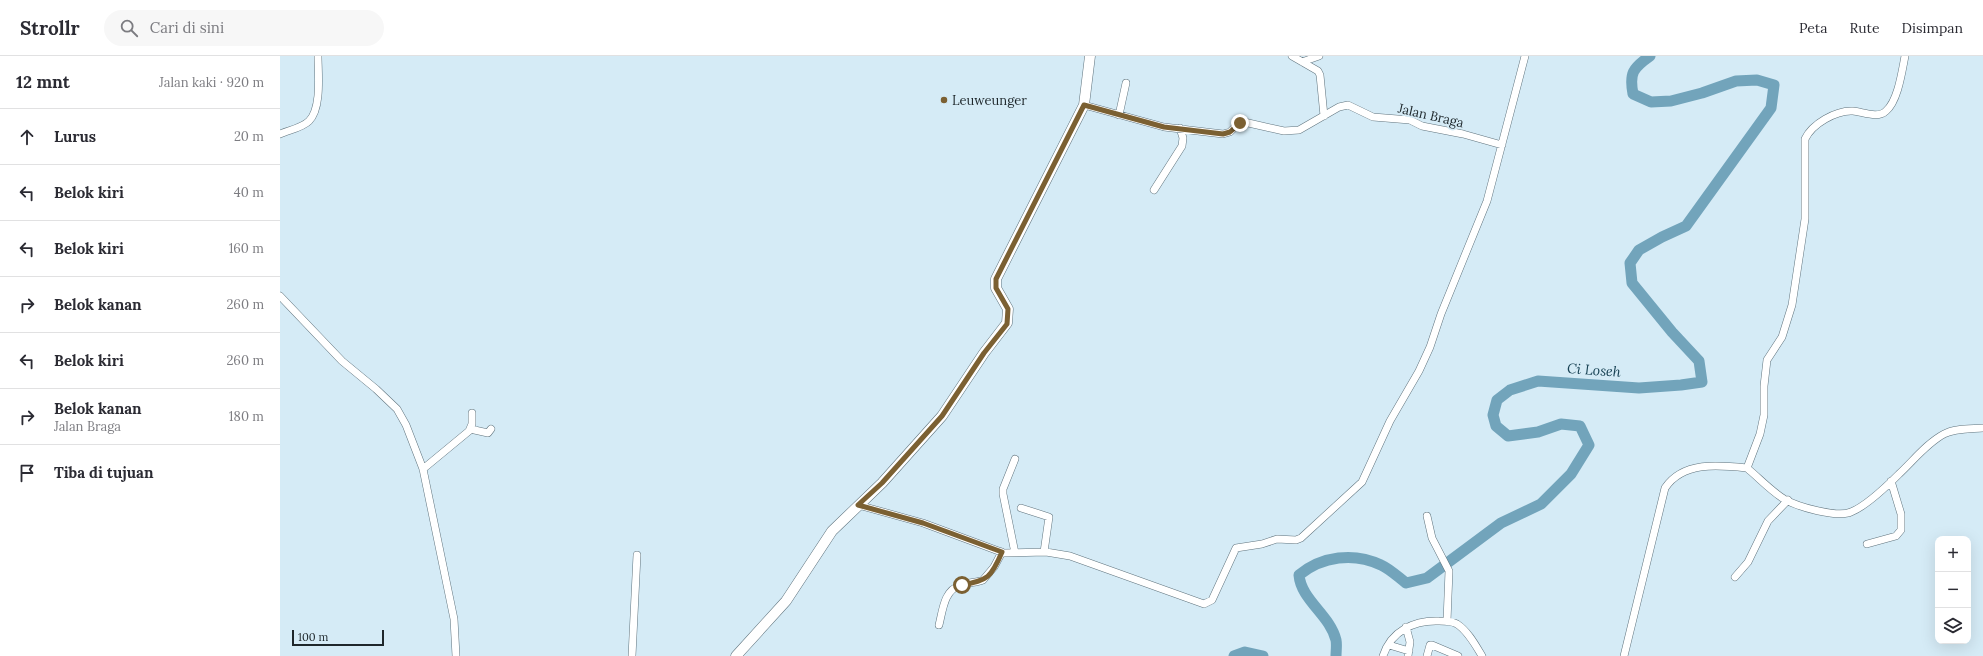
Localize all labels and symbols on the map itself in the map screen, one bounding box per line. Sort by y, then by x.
place label: Leuweunger [952,92,1027,109]
marker: Leuweunger [939,95,949,105]
street label: Jalan Braga [1395,99,1466,131]
route end [1231,114,1249,132]
water label: Ci Loseh [1567,359,1621,381]
route start [953,576,971,594]
scale bar [292,628,384,647]

